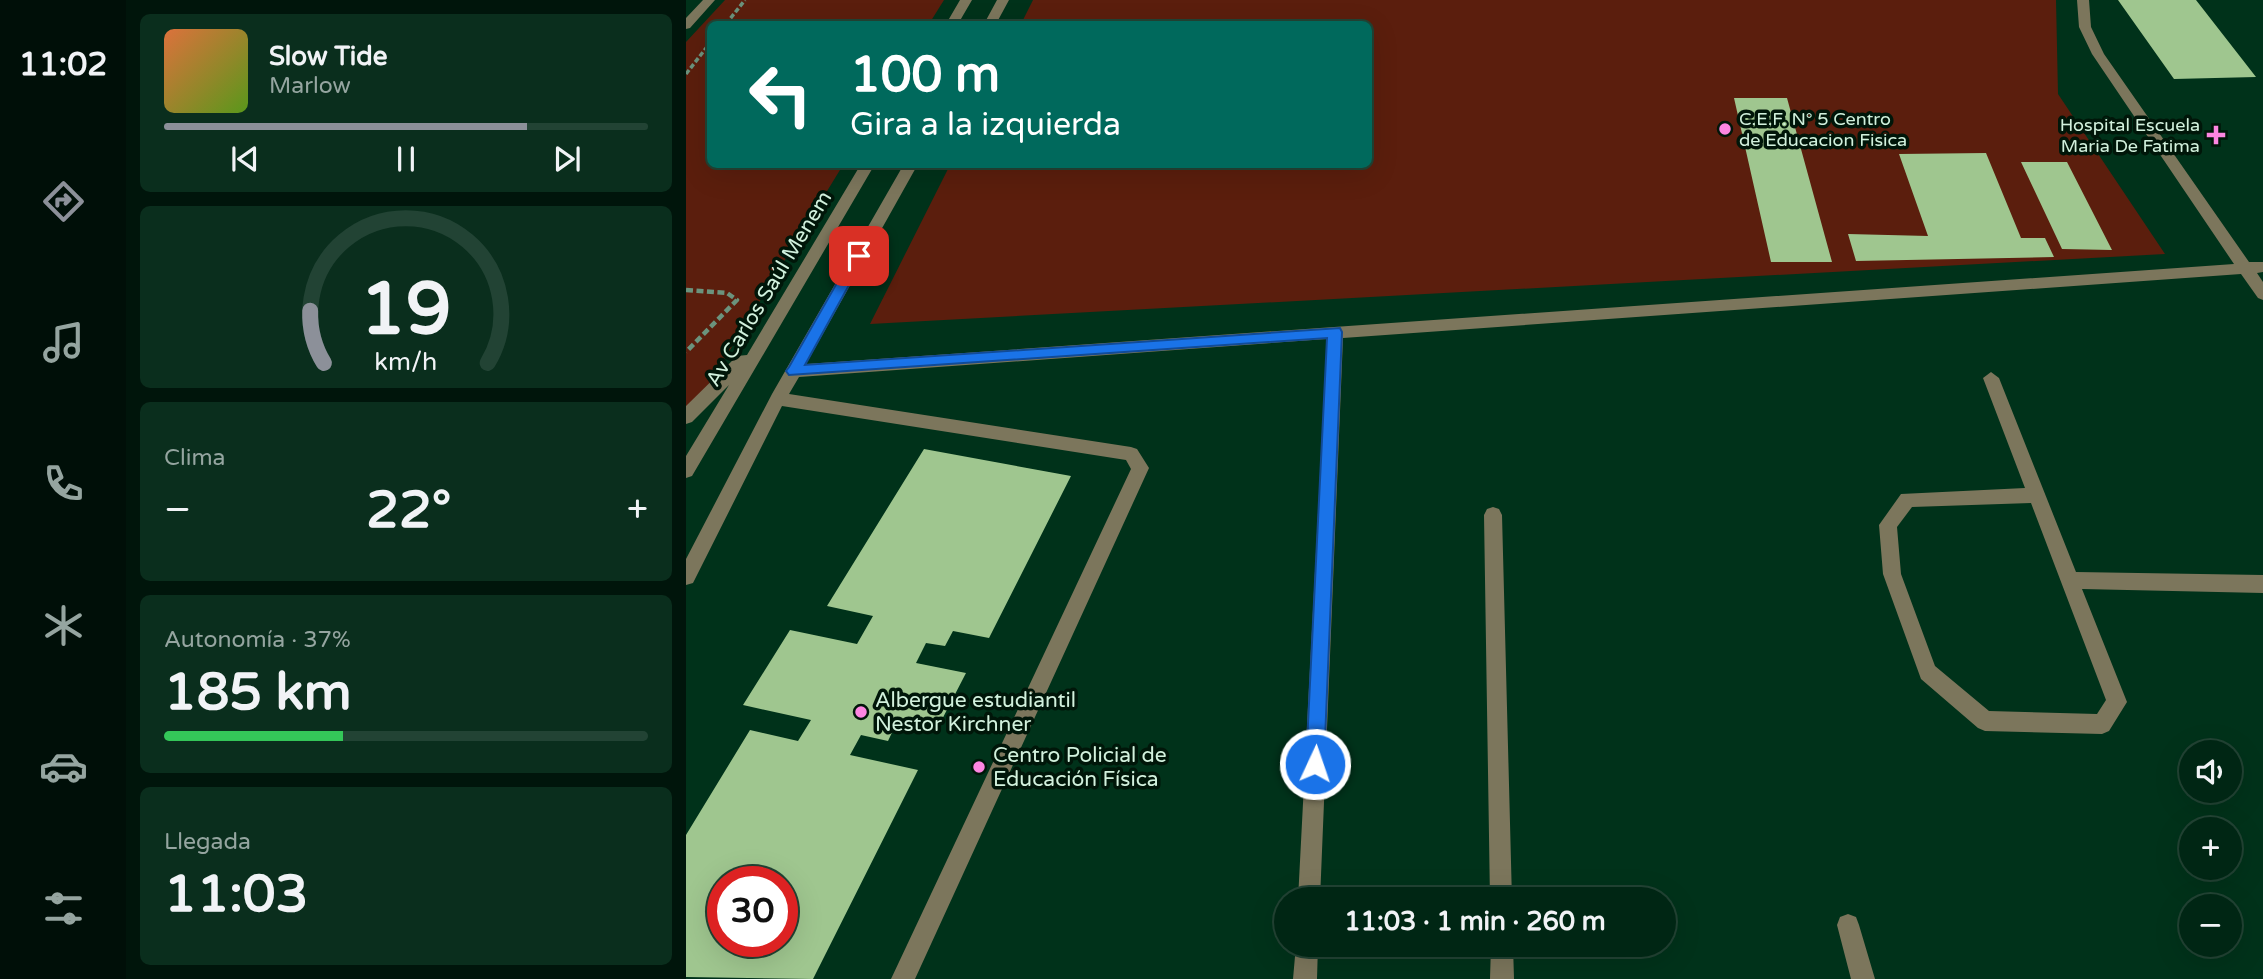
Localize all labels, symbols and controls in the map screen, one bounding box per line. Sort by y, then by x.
text: Slow Tide [269,41,387,72]
text: 11:02 [19,46,107,84]
text: 100 m [850,46,1000,105]
icon: left [735,49,826,140]
text: Marlow [269,72,351,100]
text: Gira a la izquierda [850,106,1121,144]
place label: C.E.F. N° 5 Centro de Educacion Fisica [1739,108,1907,151]
place label: Hospital Escuela Maria De Fatima [2060,114,2200,157]
marker: C.E.F. N° 5 Centro de Educacion Fisica [1717,121,1733,137]
marker: Hospital Escuela Maria De Fatima [2206,125,2226,145]
icon: previous [226,140,264,178]
icon: pause [387,140,425,178]
icon: next [548,140,586,178]
icon: directions [39,177,88,226]
street label: Av Carlos Saúl Menem [701,187,837,391]
pin [829,226,889,286]
icon: arrive [840,237,878,275]
text: 19 [360,267,452,355]
icon: music [39,318,88,367]
text: km/h [375,347,437,377]
text: Clima [164,444,225,472]
icon: phone [39,459,88,508]
text: 22° [366,479,451,542]
text: − [164,487,191,533]
text: + [627,487,648,533]
icon: climate [39,601,88,650]
text: Autonomía · 37% [164,626,351,654]
text: 185 km [164,661,352,724]
place label: Albergue estudiantil Nestor Kirchner [875,688,1076,737]
marker: Albergue estudiantil Nestor Kirchner [853,704,869,720]
position arrow [1278,727,1352,801]
map controls [2179,740,2242,957]
button: sound [2179,740,2242,803]
icon: car [39,742,88,791]
place label: Centro Policial de Educación Física [993,743,1167,792]
marker: Centro Policial de Educación Física [971,759,987,775]
button: + [2179,817,2242,880]
text: Llegada [164,828,251,856]
text: 11:03 [164,863,308,926]
speed limit sign: 30 [707,866,798,957]
icon: filters [39,884,88,933]
button: − [2179,894,2242,957]
text: 11:03 · 1 min · 260 m [1344,906,1606,937]

